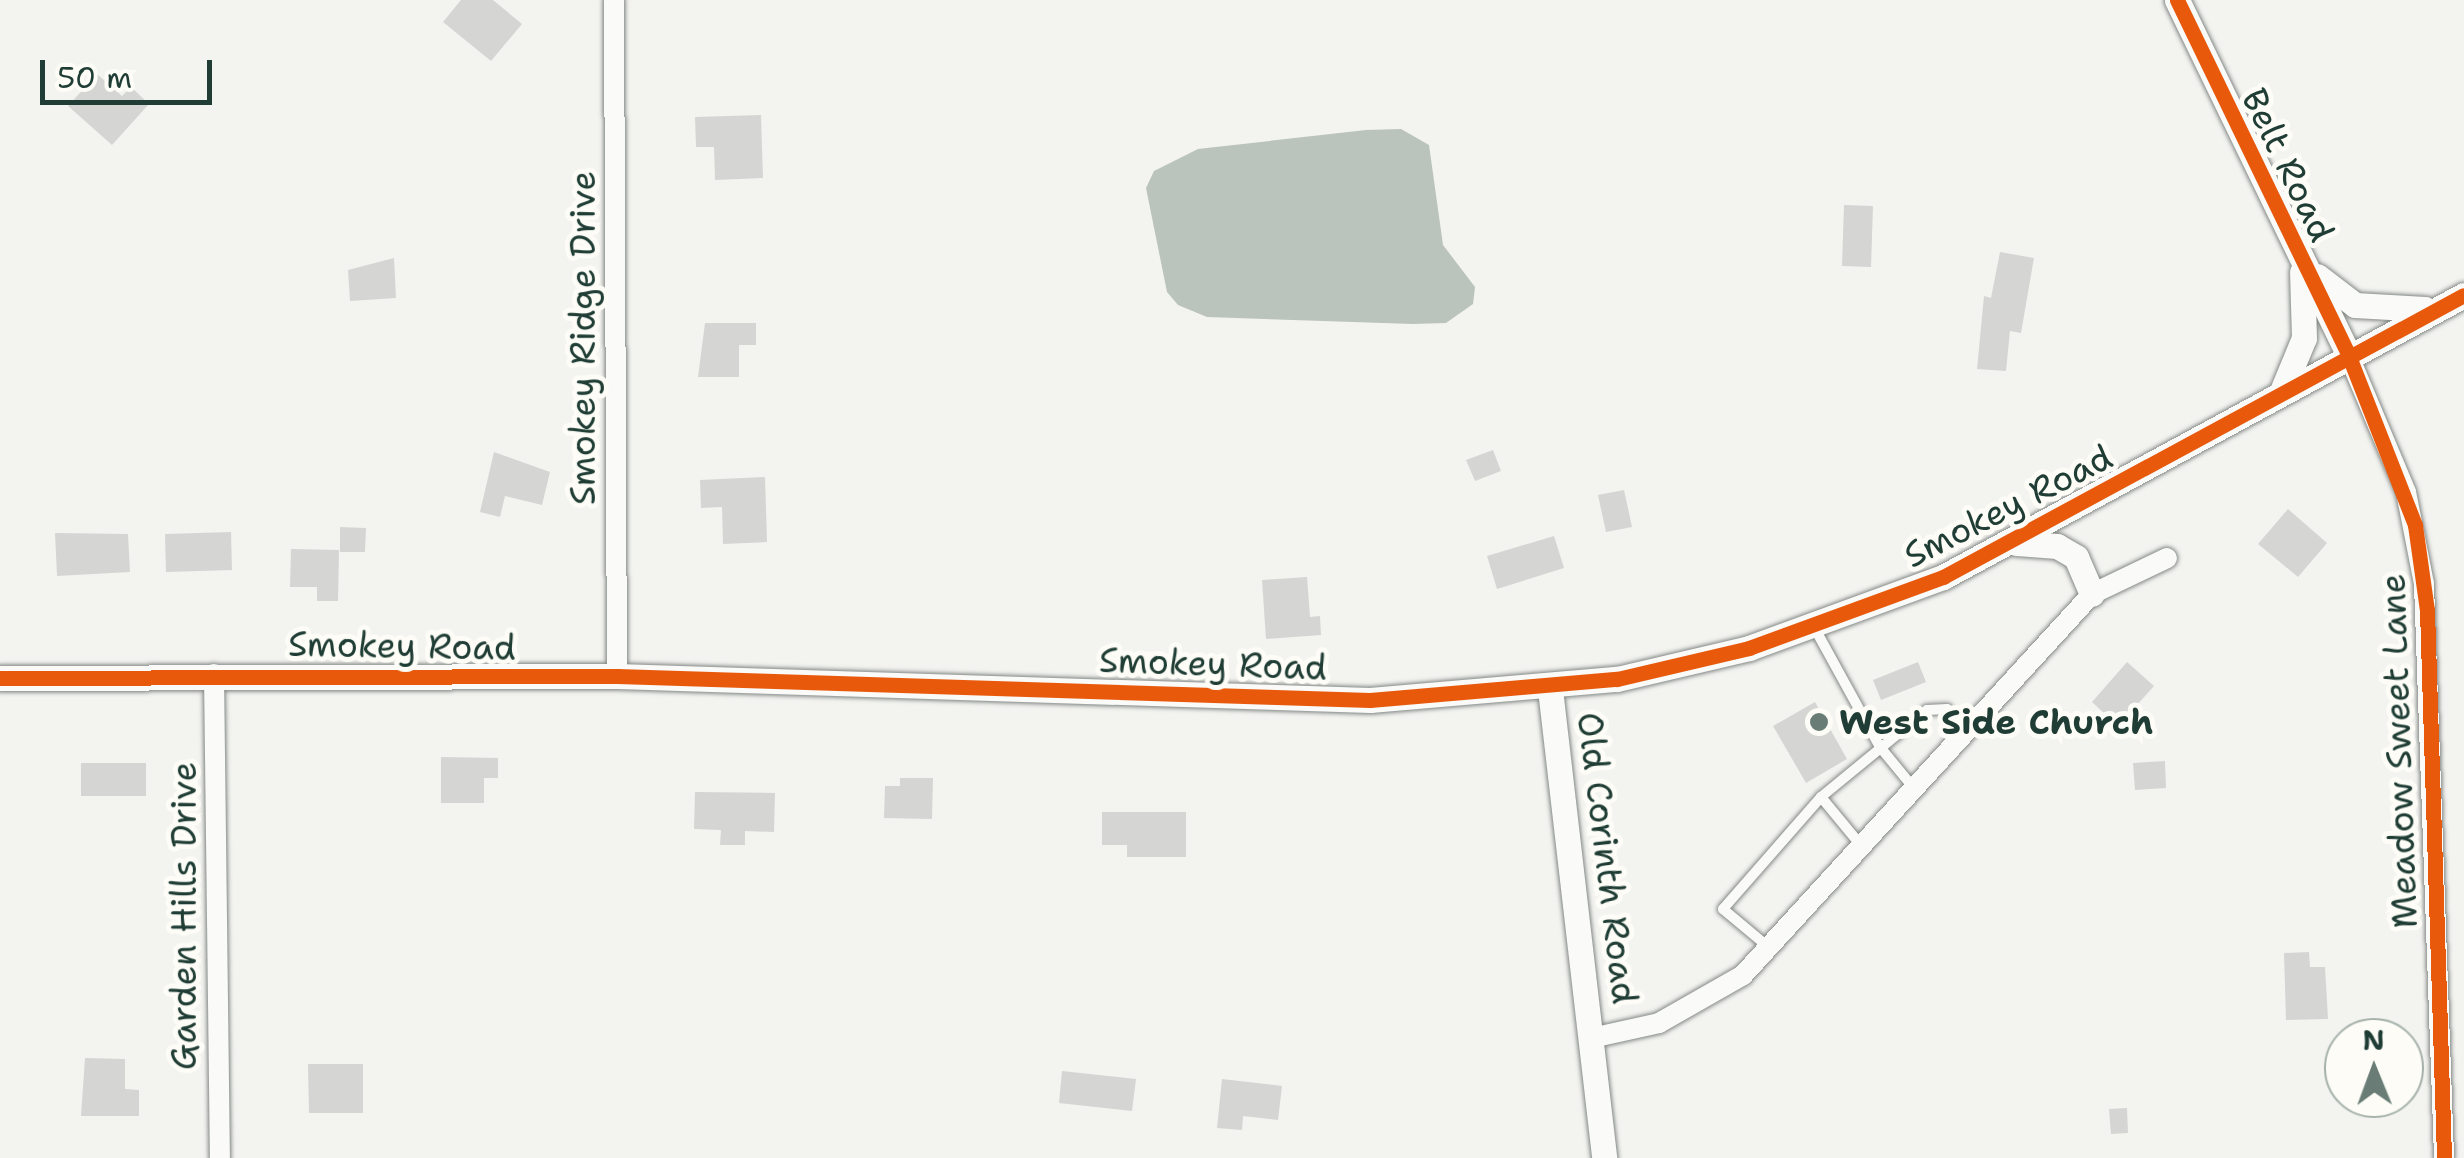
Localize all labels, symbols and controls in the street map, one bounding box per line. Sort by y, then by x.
scale bar [45,40,218,102]
text: 50 m [57,57,132,98]
street label: Belt Road [2233,82,2343,248]
street label: Smokey Ridge Drive [562,171,604,505]
street label: Smokey Road [1897,436,2119,576]
street label: Meadow Sweet Lane [2372,573,2426,929]
street label: Smokey Road [288,623,516,669]
street label: Smokey Road [1098,639,1328,689]
place label: West Side Church [1839,701,2153,743]
street label: Old Corinth Road [1568,710,1646,1006]
marker: West Side Church [1808,711,1830,733]
street label: Garden Hills Drive [163,762,205,1070]
north arrow [2324,1018,2424,1118]
text: N [2362,1021,2385,1059]

